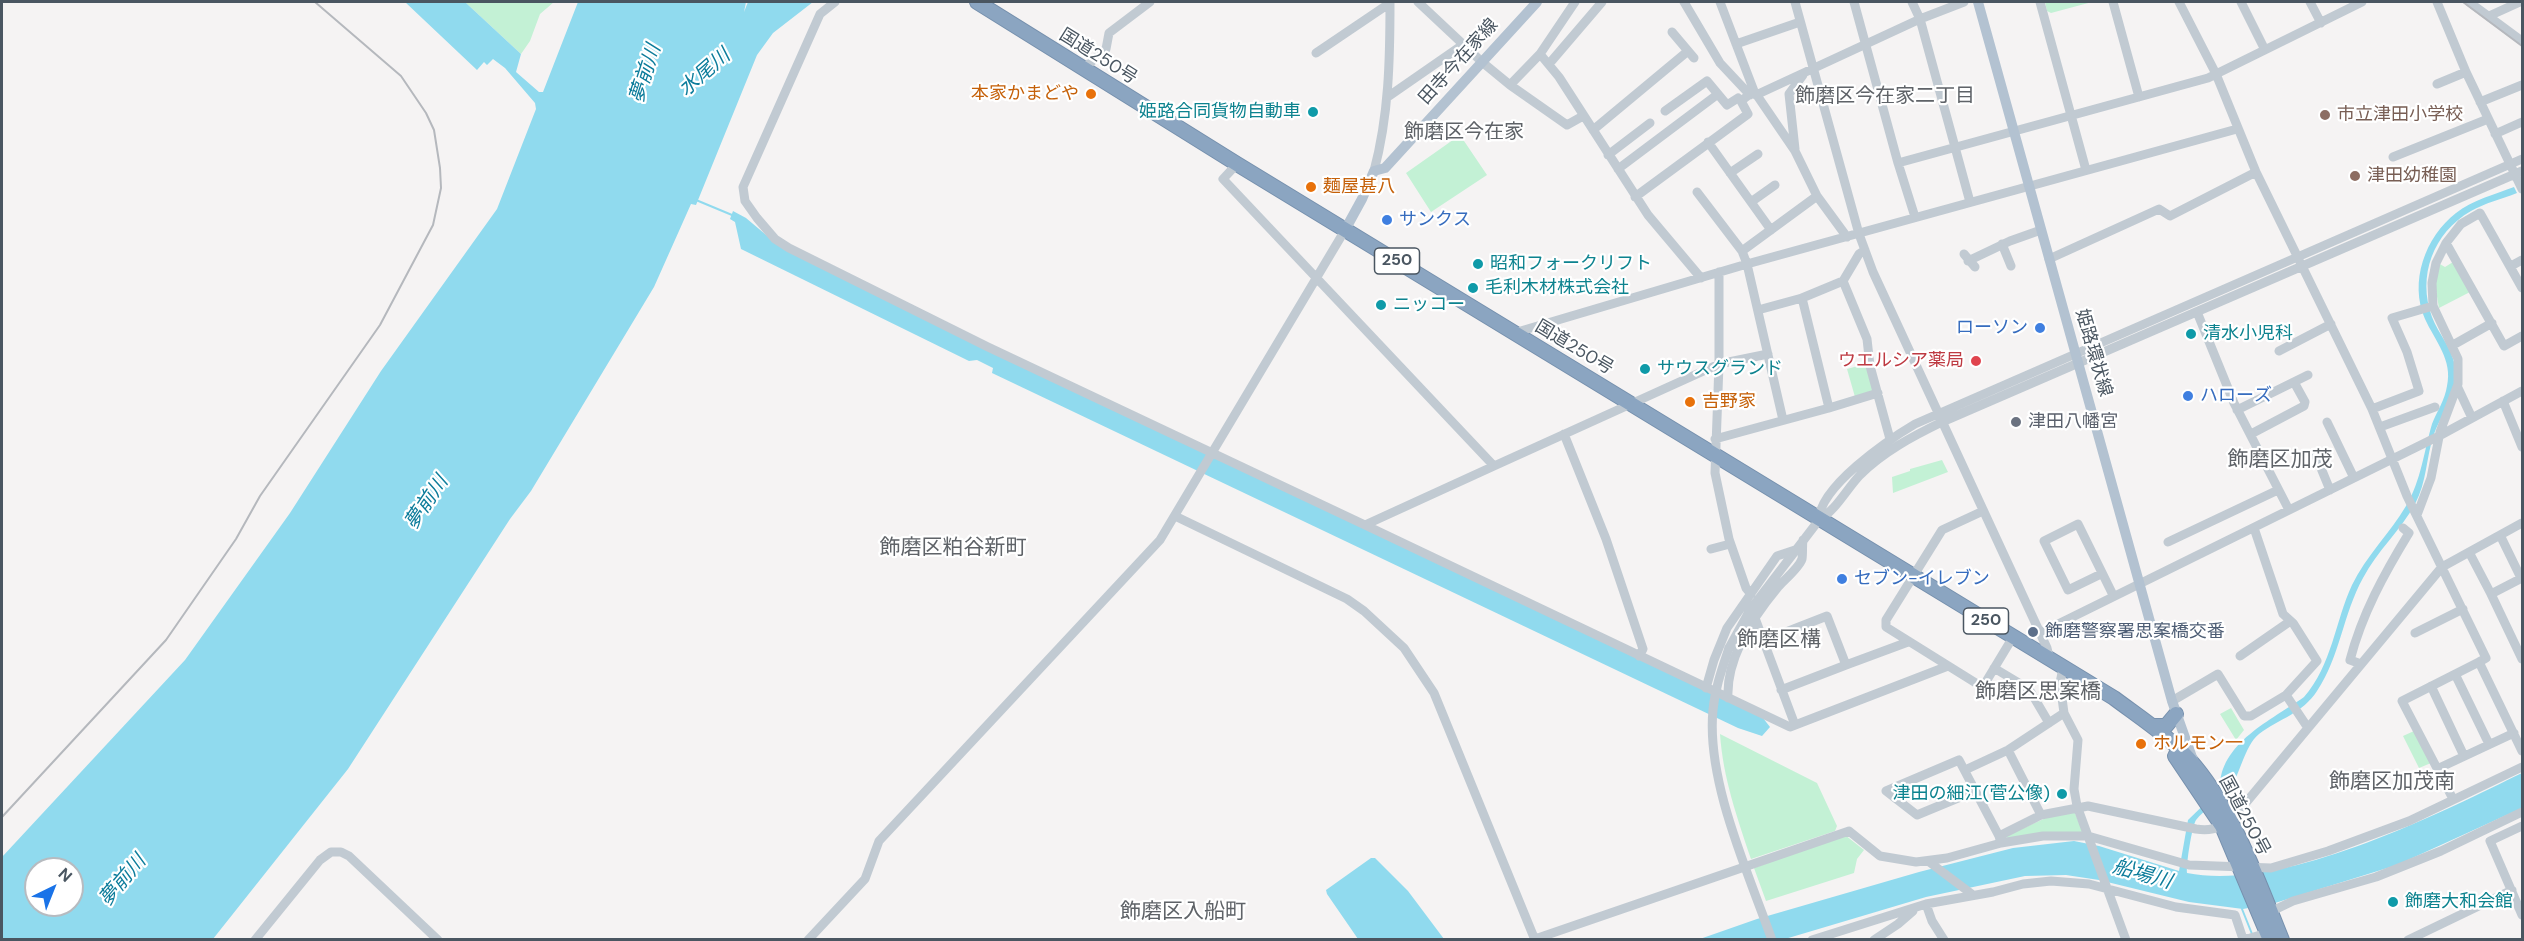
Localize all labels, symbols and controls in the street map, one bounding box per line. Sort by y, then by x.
street label: 田寺今在家線 [1415,15,1503,109]
street label: 国道250号 [1055,25,1141,89]
water label: 夢前川 [625,42,667,106]
water label: 水尾川 [674,44,736,102]
place label: 本家かまどや [971,83,1079,105]
district label: 飾磨区今在家二丁目 [1795,85,1975,109]
marker: 本家かまどや [1084,87,1098,101]
place label: 姫路合同貨物自動車 [1139,101,1301,123]
place label: 市立津田小学校 [2337,104,2463,126]
marker: 姫路合同貨物自動車 [1306,105,1320,119]
marker: 市立津田小学校 [2318,108,2332,122]
district label: 飾磨区今在家 [1404,121,1524,145]
place label: 津田幼稚園 [2367,165,2457,187]
marker: 津田幼稚園 [2348,169,2362,183]
place label: 麺屋甚八 [1323,176,1395,198]
marker: 麺屋甚八 [1304,180,1318,194]
place label: サンクス [1399,209,1471,231]
marker: サンクス [1380,213,1394,227]
road number: 250 [1374,248,1420,274]
place label: 昭和フォークリフト [1490,253,1652,275]
marker: 昭和フォークリフト [1471,257,1485,271]
place label: 毛利木材株式会社 [1485,277,1629,299]
marker: 毛利木材株式会社 [1466,281,1480,295]
place label: ニッコー [1393,294,1465,316]
marker: ニッコー [1374,298,1388,312]
street label: 姫路環状線 [2070,307,2116,399]
street label: 国道250号 [1531,316,1617,380]
place label: ローソン [1956,317,2028,339]
marker: ローソン [2033,321,2047,335]
place label: 清水小児科 [2203,323,2293,345]
marker: 清水小児科 [2184,327,2198,341]
place label: ウエルシア薬局 [1838,350,1964,372]
marker: ウエルシア薬局 [1969,354,1983,368]
place label: サウスグランド [1657,358,1783,380]
marker: サウスグランド [1638,362,1652,376]
place label: ハローズ [2200,385,2272,407]
marker: ハローズ [2181,389,2195,403]
place label: 吉野家 [1702,391,1756,413]
marker: 吉野家 [1683,395,1697,409]
place label: 津田八幡宮 [2028,411,2118,433]
marker: 津田八幡宮 [2009,415,2023,429]
district label: 飾磨区加茂 [2228,447,2332,473]
water label: 夢前川 [400,471,454,535]
district label: 飾磨区粕谷新町 [880,535,1026,561]
place label: セブン-イレブン [1854,568,1990,590]
marker: セブン-イレブン [1835,572,1849,586]
road number: 250 [1964,608,2008,634]
place label: 飾磨警察署思案橋交番 [2045,621,2225,643]
marker: 飾磨警察署思案橋交番 [2026,625,2040,639]
district label: 飾磨区構 [1737,627,1821,653]
district label: 飾磨区思案橋 [1975,679,2101,705]
place label: ホルモン一 [2153,733,2243,755]
marker: ホルモン一 [2134,737,2148,751]
district label: 飾磨区加茂南 [2329,769,2455,795]
street label: 国道250号 [2214,772,2274,860]
place label: 津田の細江(菅公像) [1893,783,2050,805]
marker: 津田の細江(菅公像) [2055,787,2069,801]
water label: 夢前川 [95,850,151,912]
water label: 船場川 [2110,855,2174,895]
north arrow [24,857,84,917]
text: N [54,863,77,887]
place label: 飾磨大和会館 [2405,891,2513,913]
marker: 飾磨大和会館 [2386,895,2400,909]
district label: 飾磨区入船町 [1120,899,1246,925]

